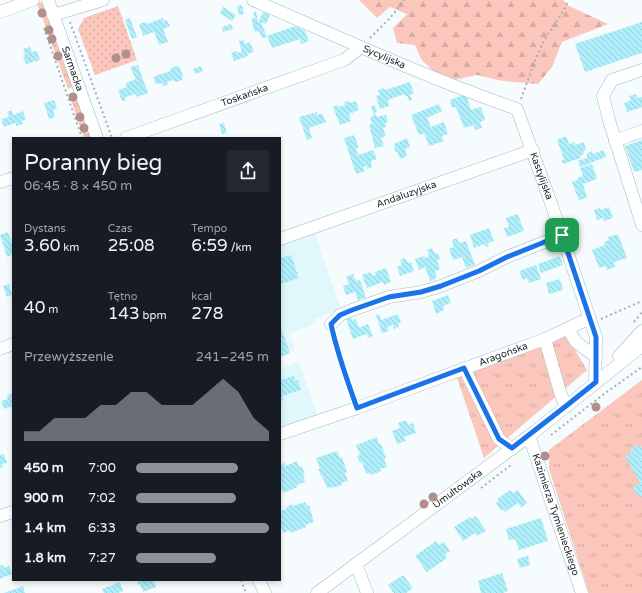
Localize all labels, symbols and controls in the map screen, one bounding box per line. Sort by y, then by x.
street label: Sycylijska [361,43,407,71]
street label: Sarmacka [59,45,86,93]
street label: Toskańska [219,82,270,109]
text: Poranny bieg [24,150,162,176]
button: share [227,150,269,192]
street label: Kastylijska [527,151,555,201]
text: 06:45 · 8 × 450 m [24,178,132,194]
street label: Andaluzyjska [375,178,438,211]
pin [545,218,579,252]
text: Dystans [24,222,66,235]
text: Czas [108,222,132,235]
text: Tempo [191,222,227,235]
icon: arrive [551,224,573,246]
text: 3.60 [24,235,60,256]
text: 25:08 [108,235,155,256]
text: 6:59 [191,235,228,256]
text: km [60,241,79,254]
text: /km [228,241,252,254]
text: Tętno [108,290,137,303]
text: kcal [191,290,212,303]
text: 40 [24,297,45,318]
text: m [45,303,58,316]
text: 143 [108,303,140,324]
text: 278 [191,303,223,324]
text: bpm [140,309,167,322]
street label: Aragońska [477,340,529,369]
text: Przewyższenie [24,349,114,365]
text: 241–245 m [196,349,269,365]
street label: Kazimierza Tymienieckiego [529,452,582,577]
text: 450 m [24,460,64,476]
text: 7:00 [88,460,116,476]
street label: Umultowska [431,467,485,511]
text: 900 m [24,490,64,506]
text: 7:02 [88,490,116,506]
text: 1.4 km [24,520,66,536]
text: 6:33 [88,520,116,536]
text: 1.8 km [24,550,66,566]
text: 7:27 [88,550,116,566]

